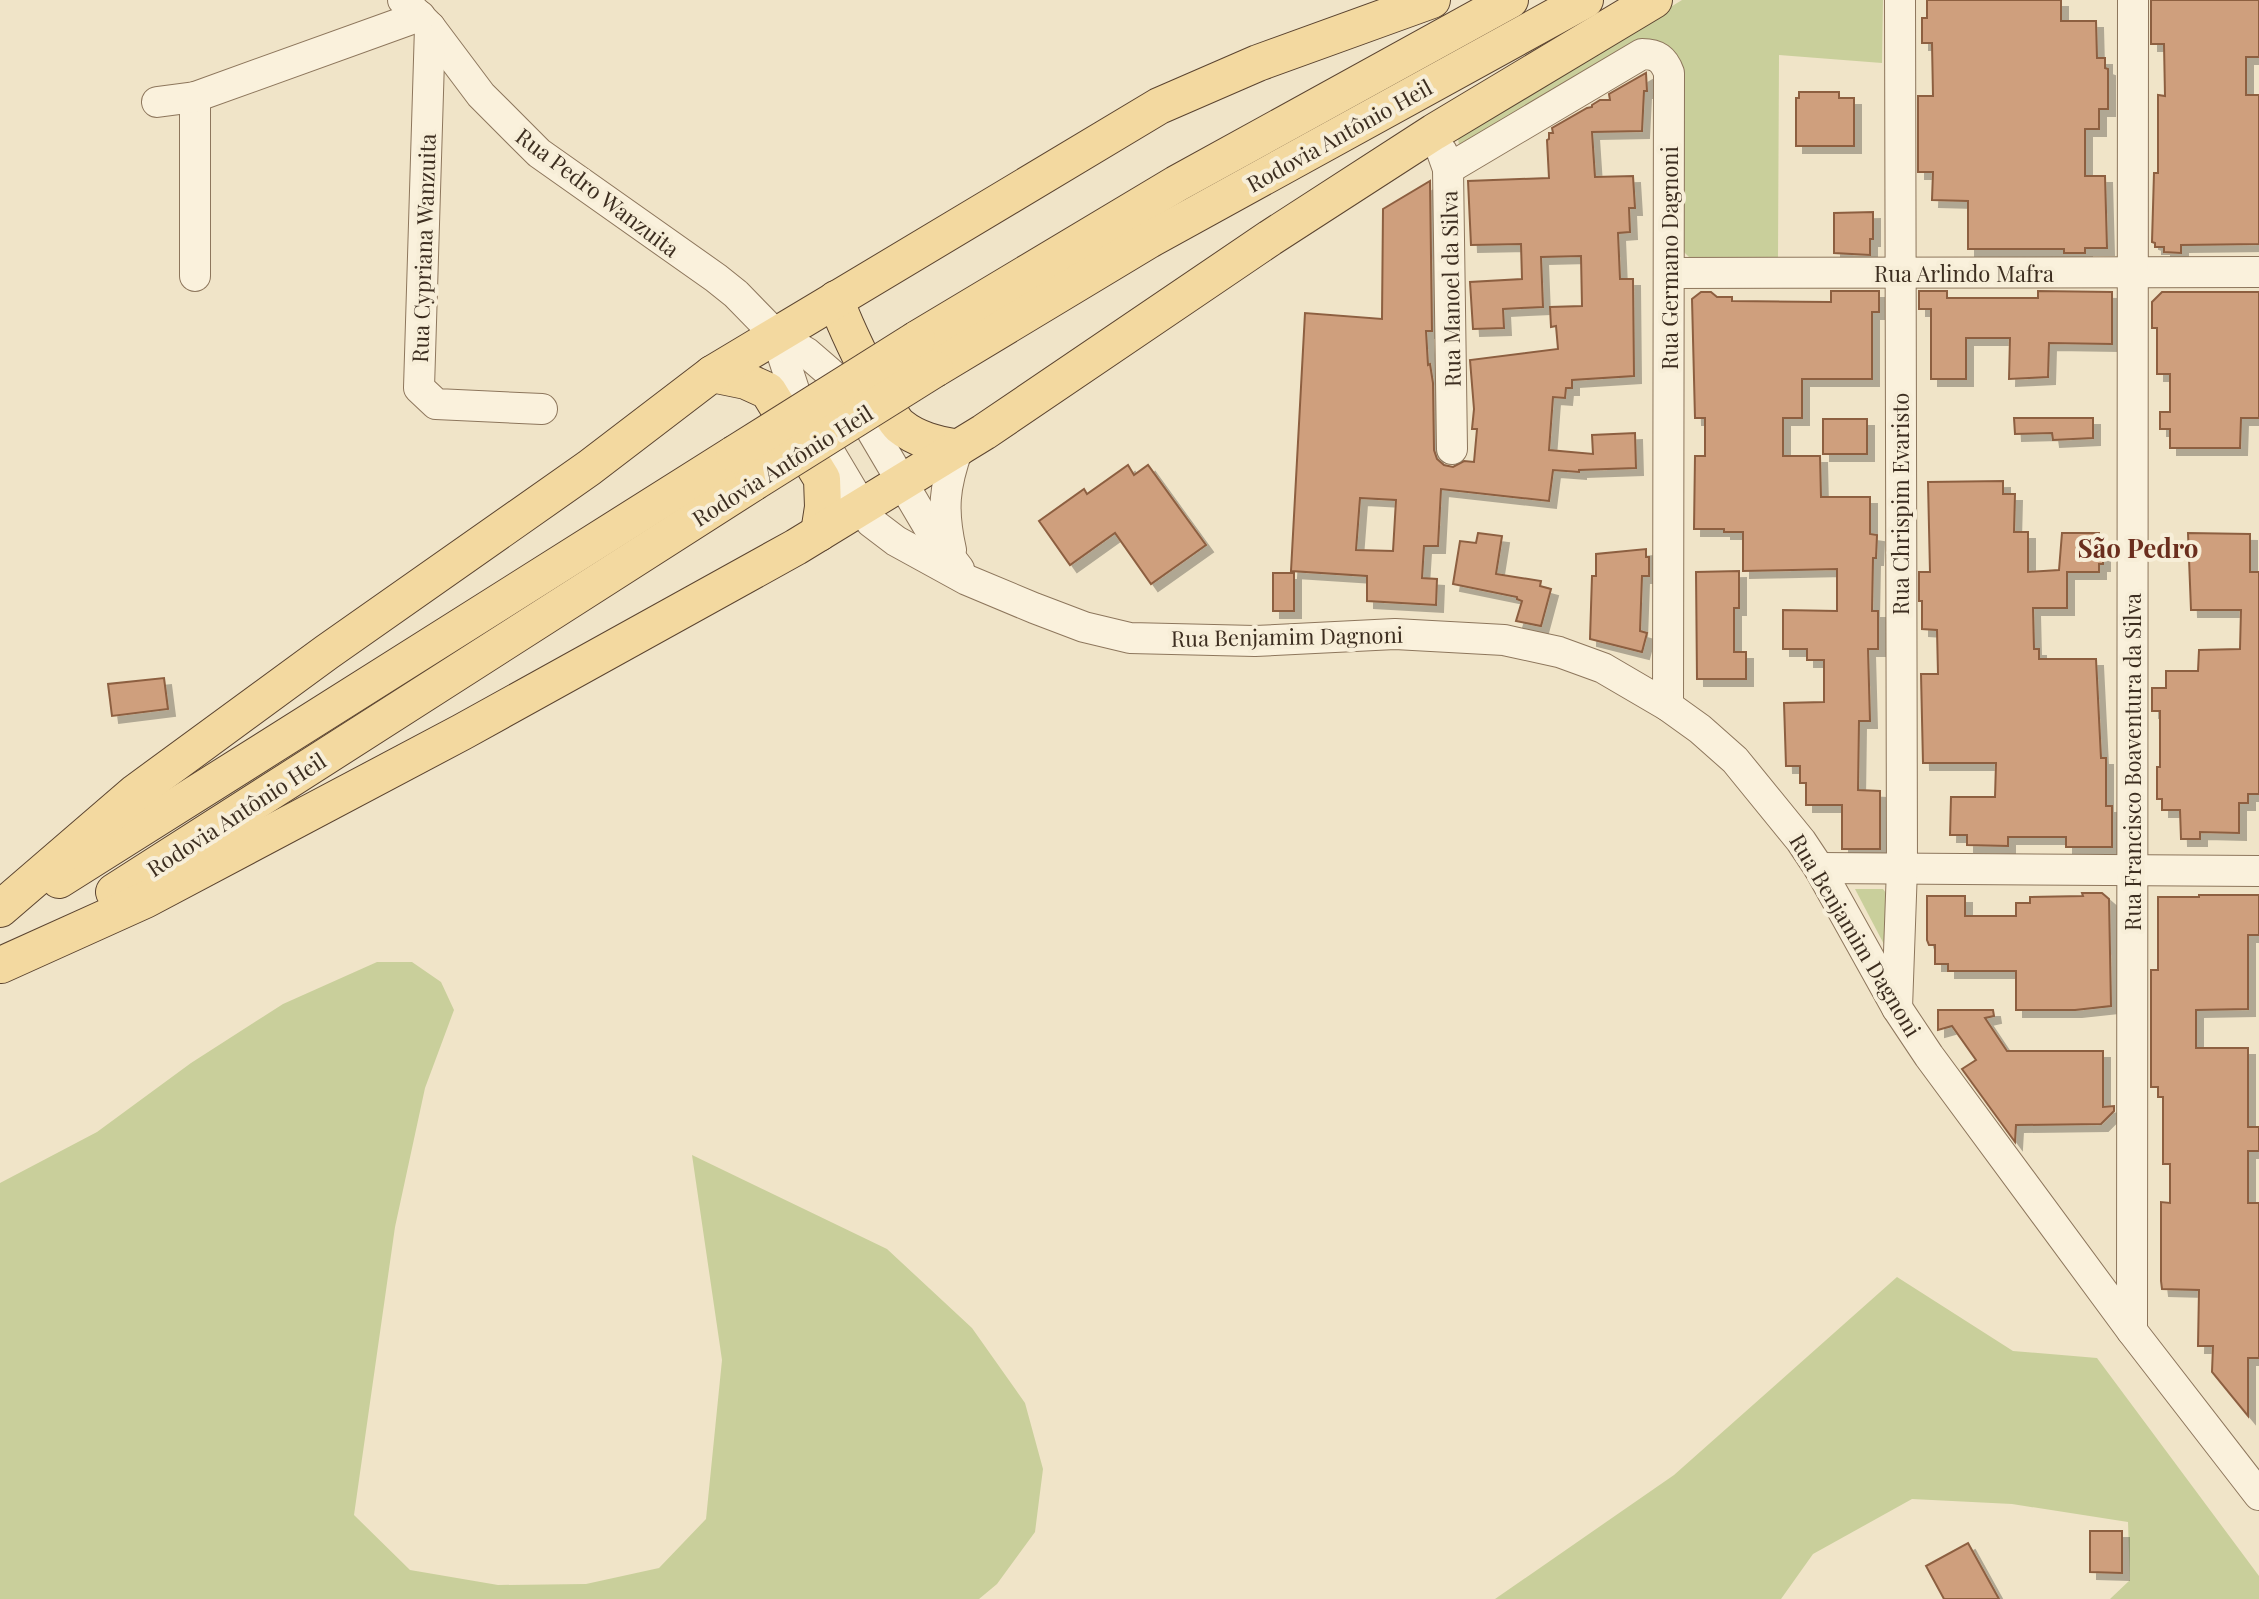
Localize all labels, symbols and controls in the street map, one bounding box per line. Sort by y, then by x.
street label: Rodovia Antônio Heil [1241,72,1437,198]
street label: Rua Pedro Wanzuita [510,121,686,263]
street label: Rua Cypriana Wanzuita [404,133,442,363]
street label: Rua Germano Dagnoni [1654,146,1684,370]
street label: Rua Manoel da Silva [1433,190,1467,387]
street label: Rua Arlindo Mafra [1874,258,2054,288]
street label: Rua Chrispim Evaristo [1885,393,1915,615]
street label: Rodovia Antônio Heil [686,397,878,533]
district label: São Pedro [2078,530,2198,565]
street label: Rua Francisco Boaventura da Silva [2117,593,2147,931]
street label: Rua Benjamim Dagnoni [1171,619,1403,653]
street label: Rodovia Antônio Heil [141,745,331,883]
street label: Rua Benjamim Dagnoni [1783,828,1929,1042]

